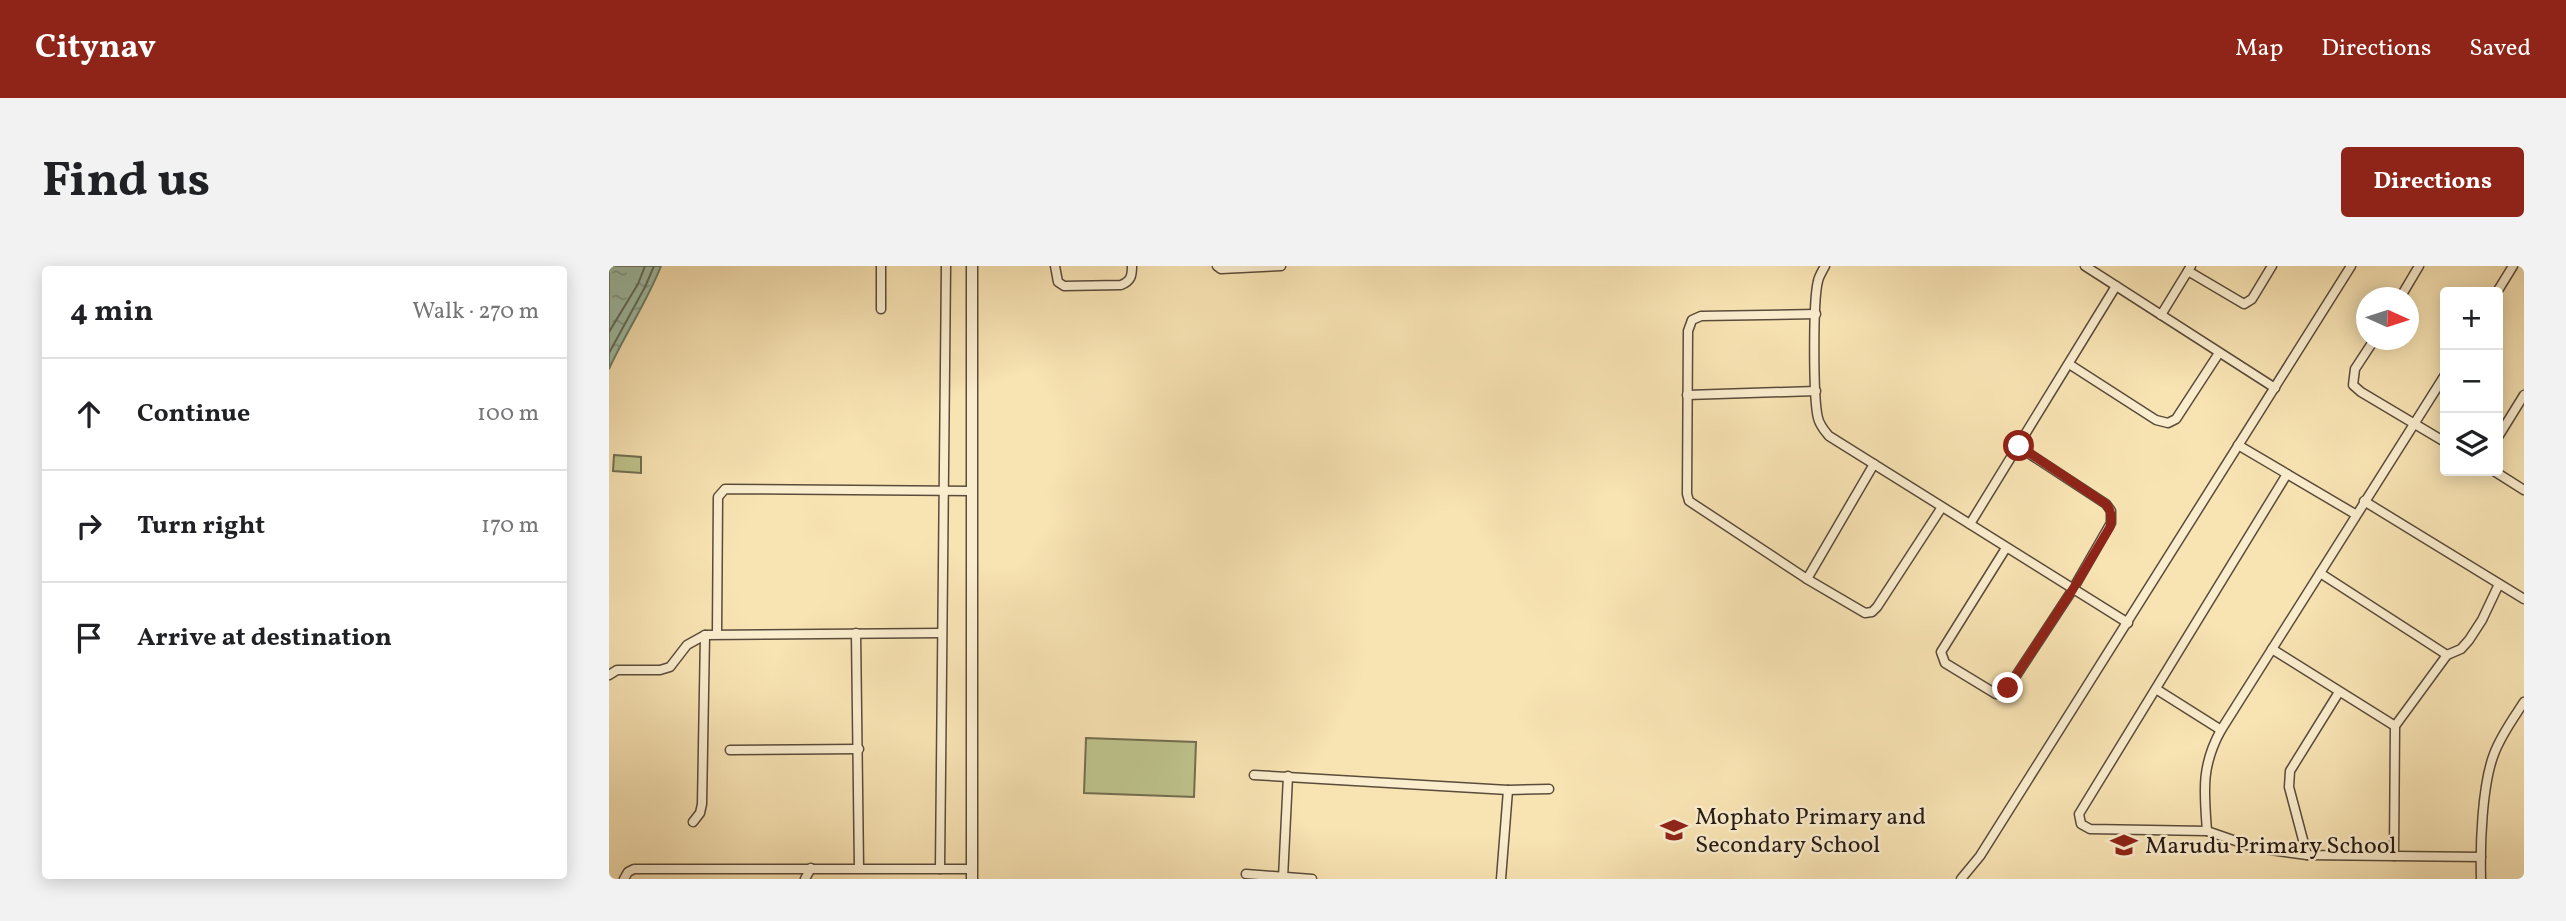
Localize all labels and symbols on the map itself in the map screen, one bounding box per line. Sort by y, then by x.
north arrow [2356,287,2419,350]
route start [2003,430,2034,461]
route end [1992,672,2023,703]
place label: Mophato Primary and Secondary School [1695,801,1926,863]
school or university icon: Mophato Primary and Secondary School [1659,815,1689,845]
school or university icon: Marudu Primary School [2109,830,2139,860]
place label: Marudu Primary School [2145,830,2396,864]

